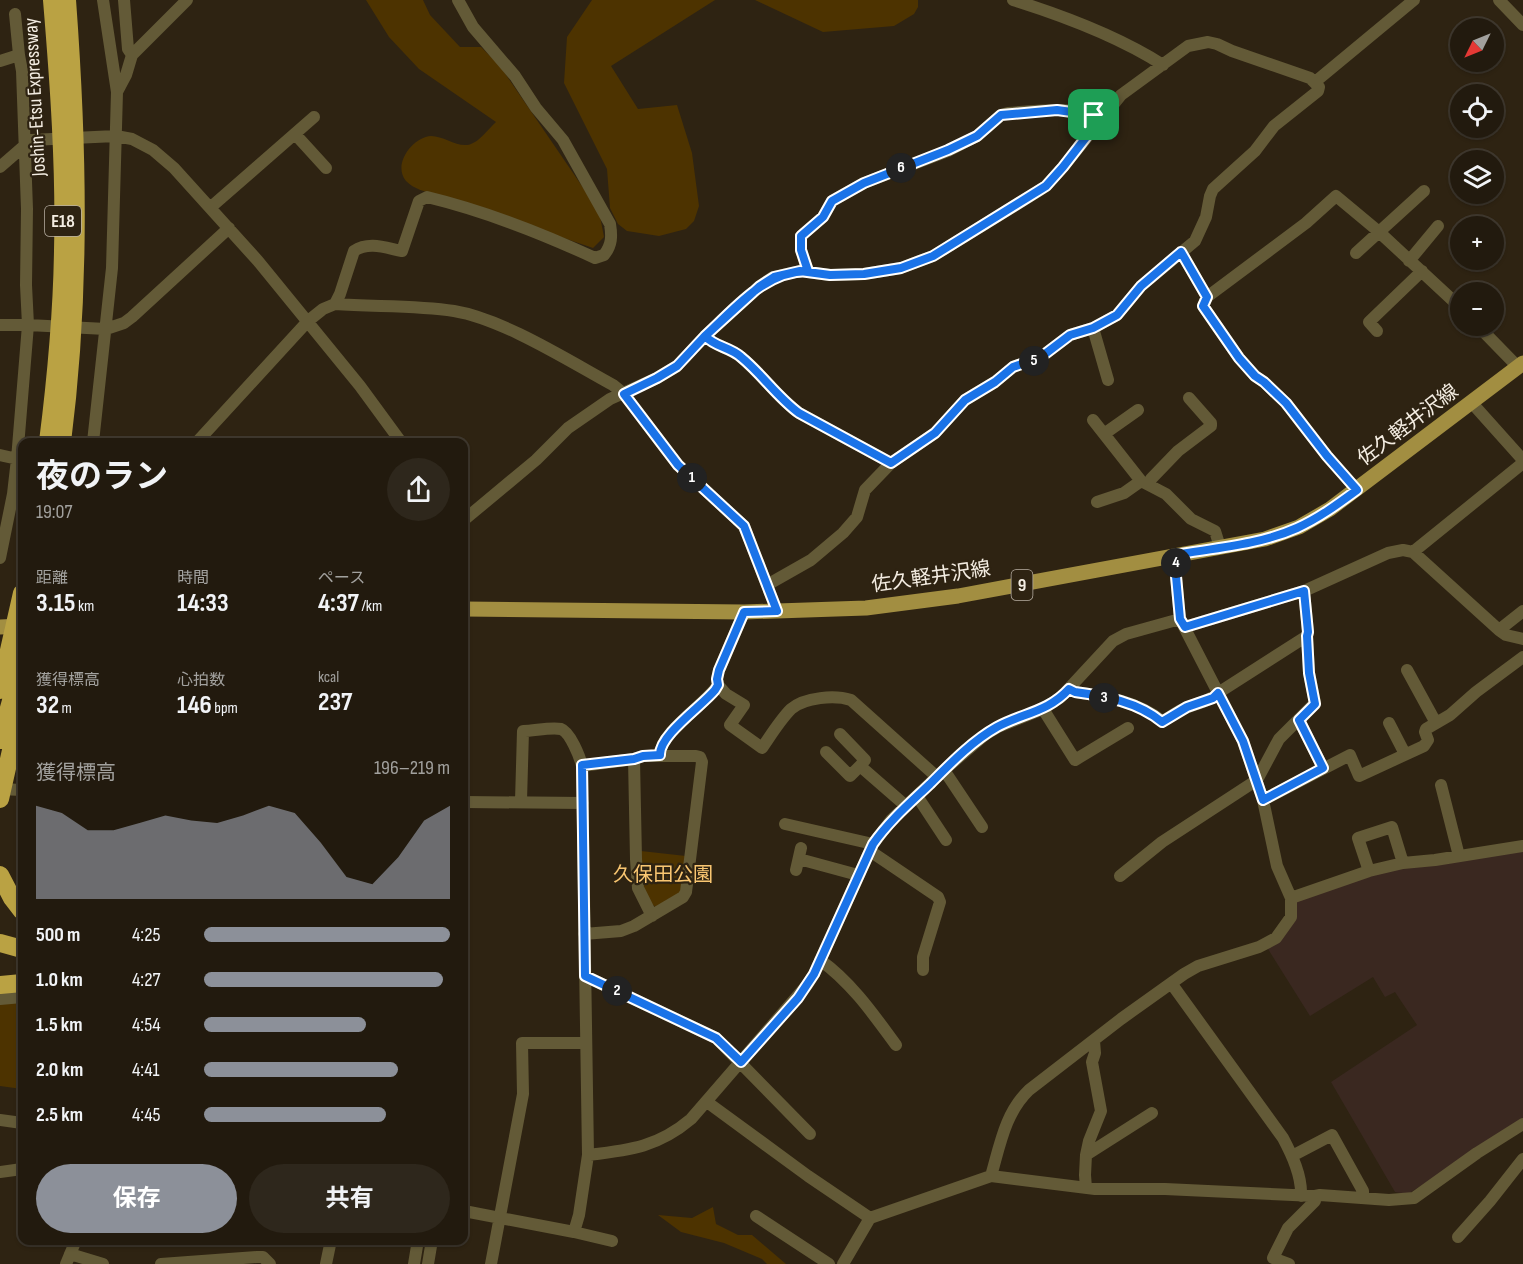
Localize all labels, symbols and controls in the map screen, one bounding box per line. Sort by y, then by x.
street label: Joshin-Etsu Expressway [19,17,51,178]
north arrow [1450,18,1504,72]
map controls [1450,18,1504,336]
button: locate [1450,84,1504,138]
pin [1068,89,1119,140]
icon: arrive [1077,98,1110,131]
button: layers [1450,150,1504,204]
pin: 6 [886,153,916,183]
text: 6 [897,158,905,177]
road number: E18 [45,206,81,236]
button: + [1450,216,1504,270]
button: − [1450,282,1504,336]
pin: 5 [1019,346,1049,376]
text: 5 [1030,351,1038,370]
street label: 佐久軽井沢線 [1353,379,1463,471]
text: 夜のラン [36,457,168,497]
button: share [387,458,450,521]
pin: 1 [677,463,707,493]
text: 1 [689,468,695,487]
text: 19:07 [36,500,73,524]
pin: 4 [1161,548,1191,578]
text: 4 [1172,553,1180,572]
street label: 佐久軽井沢線 [870,557,992,597]
text: 距離 [36,569,68,588]
text: 時間 [177,569,209,588]
text: ペース [318,569,365,588]
road number: 9 [1012,570,1032,600]
text: 3.15 [36,588,75,619]
text: 14:33 [177,588,229,619]
text: 4:37 [318,588,359,619]
text: km [75,597,94,616]
text: /km [359,597,382,616]
text: kcal [318,668,339,687]
text: 獲得標高 [36,671,100,690]
text: 心拍数 [177,671,225,690]
pin: 3 [1089,683,1119,713]
text: 237 [318,687,352,718]
text: 3 [1100,688,1108,707]
text: 32 [36,690,59,721]
text: 146 [177,690,212,721]
text: m [59,699,72,718]
text: bpm [212,699,238,718]
text: 196–219 m [374,756,450,780]
text: 獲得標高 [36,761,116,785]
park label: 久保田公園 [613,863,713,887]
text: 500 m [36,923,80,947]
text: 4:25 [132,923,160,947]
text: 1.0 km [36,968,83,992]
text: 4:27 [132,968,160,992]
pin: 2 [602,976,632,1006]
text: 2 [613,981,621,1000]
text: 1.5 km [36,1013,82,1037]
text: 4:54 [132,1013,161,1037]
text: 2.0 km [36,1058,83,1082]
text: 4:41 [132,1058,160,1082]
text: 2.5 km [36,1103,83,1127]
text: 4:45 [132,1103,161,1127]
button: 保存 [36,1164,237,1233]
button: 共有 [249,1164,450,1233]

